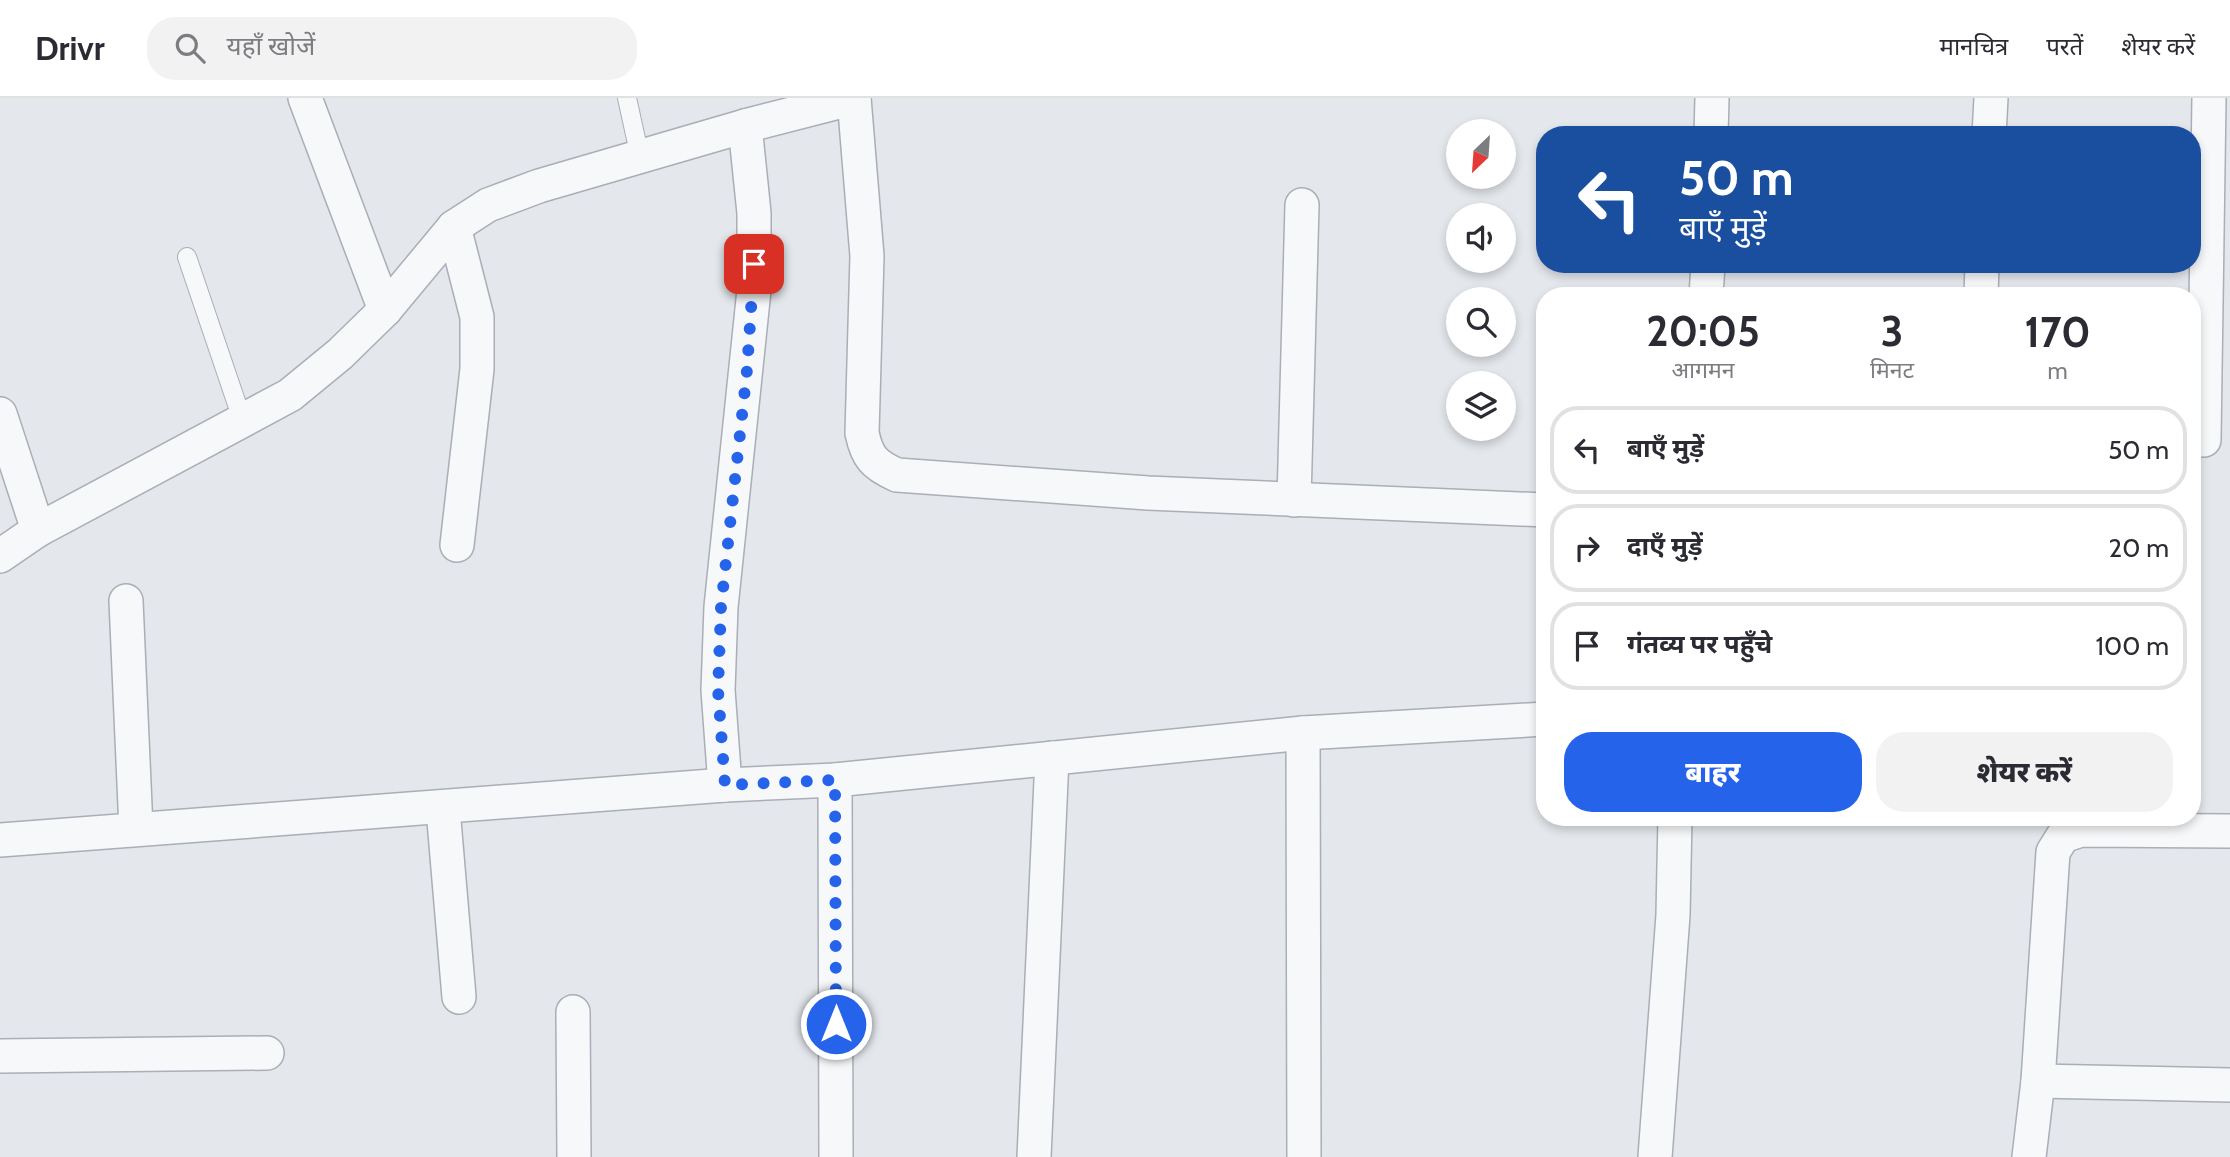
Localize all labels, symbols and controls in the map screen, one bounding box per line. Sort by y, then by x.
search box [147,17,637,80]
text: Drivr [35,28,105,68]
icon: search [171,29,209,67]
text: यहाँ खोजें [227,30,315,62]
text: मानचित्र [1940,32,2008,61]
text: परतें [2046,32,2083,61]
text: शेयर करें [2121,32,2195,61]
north arrow [1446,119,1516,189]
map controls [1446,119,1516,441]
text: 50 m [1679,148,1794,207]
icon: left [1564,154,1655,245]
button: sound [1446,203,1516,273]
text: बाएँ मुड़ें [1679,208,1767,247]
pin [724,234,784,294]
icon: arrive [735,245,773,283]
button: search [1446,287,1516,357]
text: 20:05 [1646,305,1760,357]
text: 3 [1881,305,1903,357]
text: 170 [2024,306,2091,358]
text: आगमन [1672,356,1735,384]
text: मिनट [1870,356,1914,384]
text: m [2047,357,2068,385]
button: layers [1446,371,1516,441]
icon: left [1568,431,1606,469]
text: बाएँ मुड़ें [1627,432,1704,464]
text: 50 m [2108,434,2169,466]
icon: right [1568,529,1606,567]
text: दाएँ मुड़ें [1627,530,1703,562]
text: 20 m [2109,532,2169,564]
icon: arrive [1568,627,1606,665]
text: गंतव्य पर पहुँचे [1627,628,1772,660]
text: 100 m [2096,630,2169,662]
button: बाहर [1564,732,1862,812]
button: शेयर करें [1876,732,2173,812]
position arrow [799,987,873,1061]

